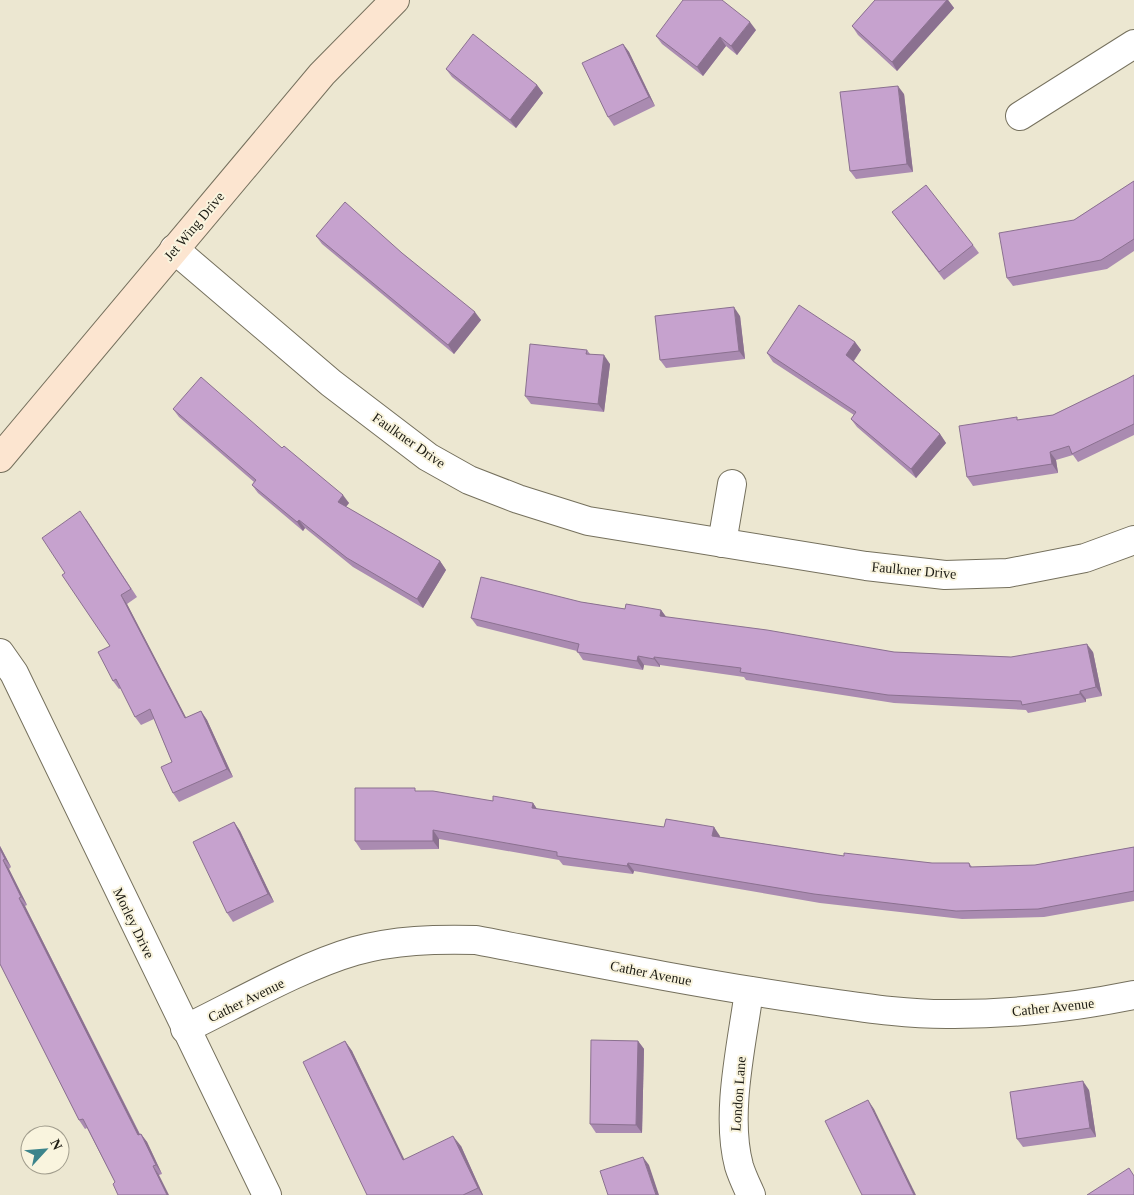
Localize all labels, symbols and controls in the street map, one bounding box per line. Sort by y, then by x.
street label: Jet Wing Drive [161,189,227,264]
street label: Faulkner Drive [370,410,448,471]
street label: Faulkner Drive [871,559,957,582]
street label: Morley Drive [110,886,157,961]
street label: Cather Avenue [609,958,693,989]
street label: Cather Avenue [206,976,287,1025]
street label: Cather Avenue [1011,996,1095,1019]
street label: London Lane [728,1056,749,1132]
north arrow [20,1125,70,1175]
text: N [47,1137,65,1152]

